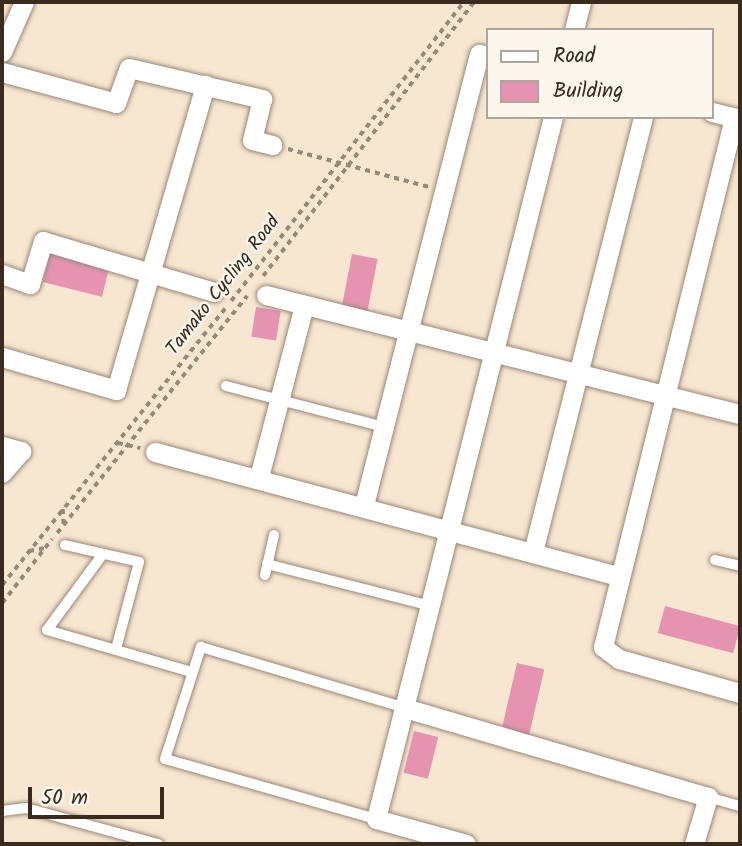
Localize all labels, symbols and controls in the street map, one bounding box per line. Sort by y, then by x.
legend [486,28,714,119]
text: Road [553,40,595,73]
text: Building [553,75,623,108]
street label: Tamako Cycling Road [162,212,286,360]
scale bar [32,772,168,816]
text: 50 m [41,782,88,815]

